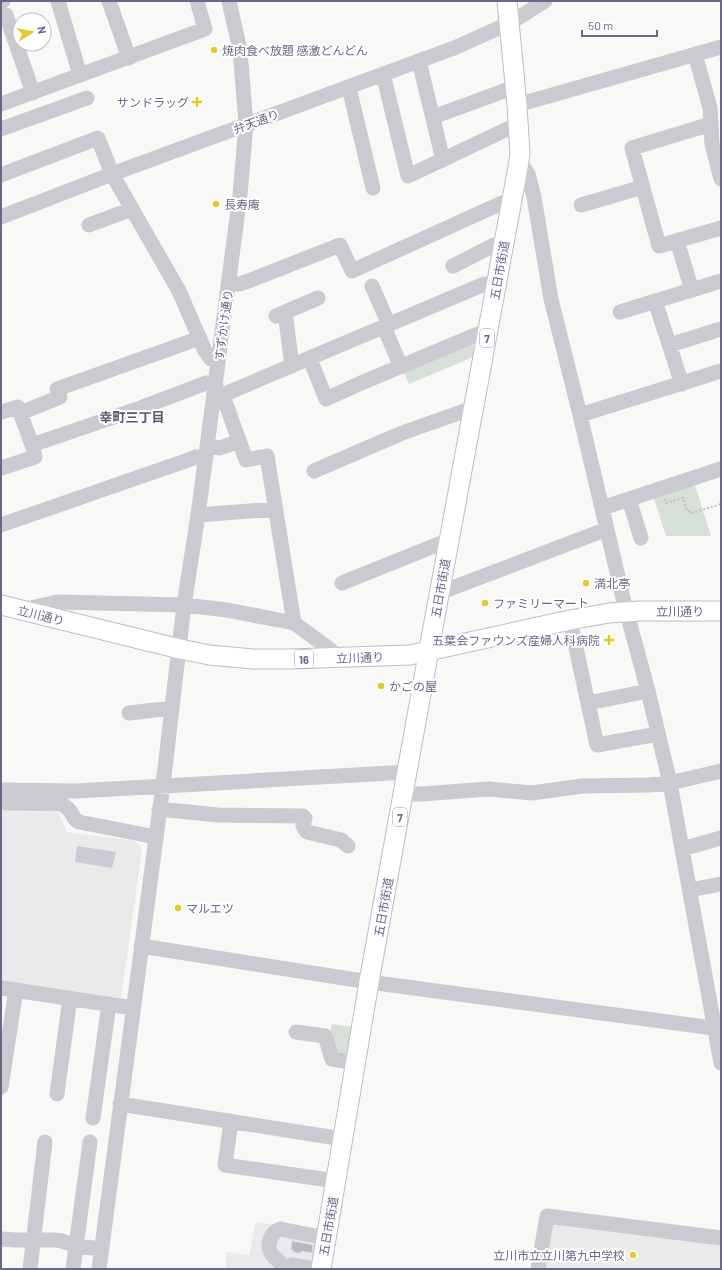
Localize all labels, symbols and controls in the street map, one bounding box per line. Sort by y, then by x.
north arrow [12,12,52,52]
scale bar [582,12,657,38]
text: 50 m [588,18,613,32]
text: N [35,25,49,35]
place label: 焼肉食べ放題 感激どんどん [222,43,368,57]
marker: 焼肉食べ放題 感激どんどん [209,45,219,55]
place label: サンドラッグ [117,95,189,109]
marker: サンドラッグ [192,97,202,107]
street label: 弁天通り [231,106,281,136]
place label: 長寿庵 [224,197,260,211]
marker: 長寿庵 [211,199,221,209]
street label: 五日市街道 [487,239,511,301]
street label: すずかけ通り [211,288,235,362]
road number: 7 [480,329,494,347]
district label: 幸町三丁目 [99,409,165,425]
street label: 五日市街道 [428,557,452,619]
place label: 満北亭 [594,576,630,590]
marker: 満北亭 [581,578,591,588]
place label: ファミリーマート [493,596,589,610]
marker: ファミリーマート [480,598,490,608]
street label: 立川通り [16,602,66,628]
street label: 立川通り [656,604,704,618]
place label: 五葉会ファウンズ産婦人科病院 [432,633,600,647]
marker: 五葉会ファウンズ産婦人科病院 [603,634,615,646]
street label: 立川通り [336,649,384,665]
road number: 16 [295,650,313,668]
place label: かごの屋 [389,679,437,693]
marker: かごの屋 [376,681,386,691]
road number: 7 [393,808,407,826]
street label: 五日市街道 [371,876,395,938]
place label: マルエツ [186,901,234,915]
marker: マルエツ [173,903,183,913]
street label: 五日市街道 [316,1195,340,1257]
place label: 立川市立立川第九中学校 [493,1248,625,1262]
marker: 立川市立立川第九中学校 [628,1250,638,1260]

